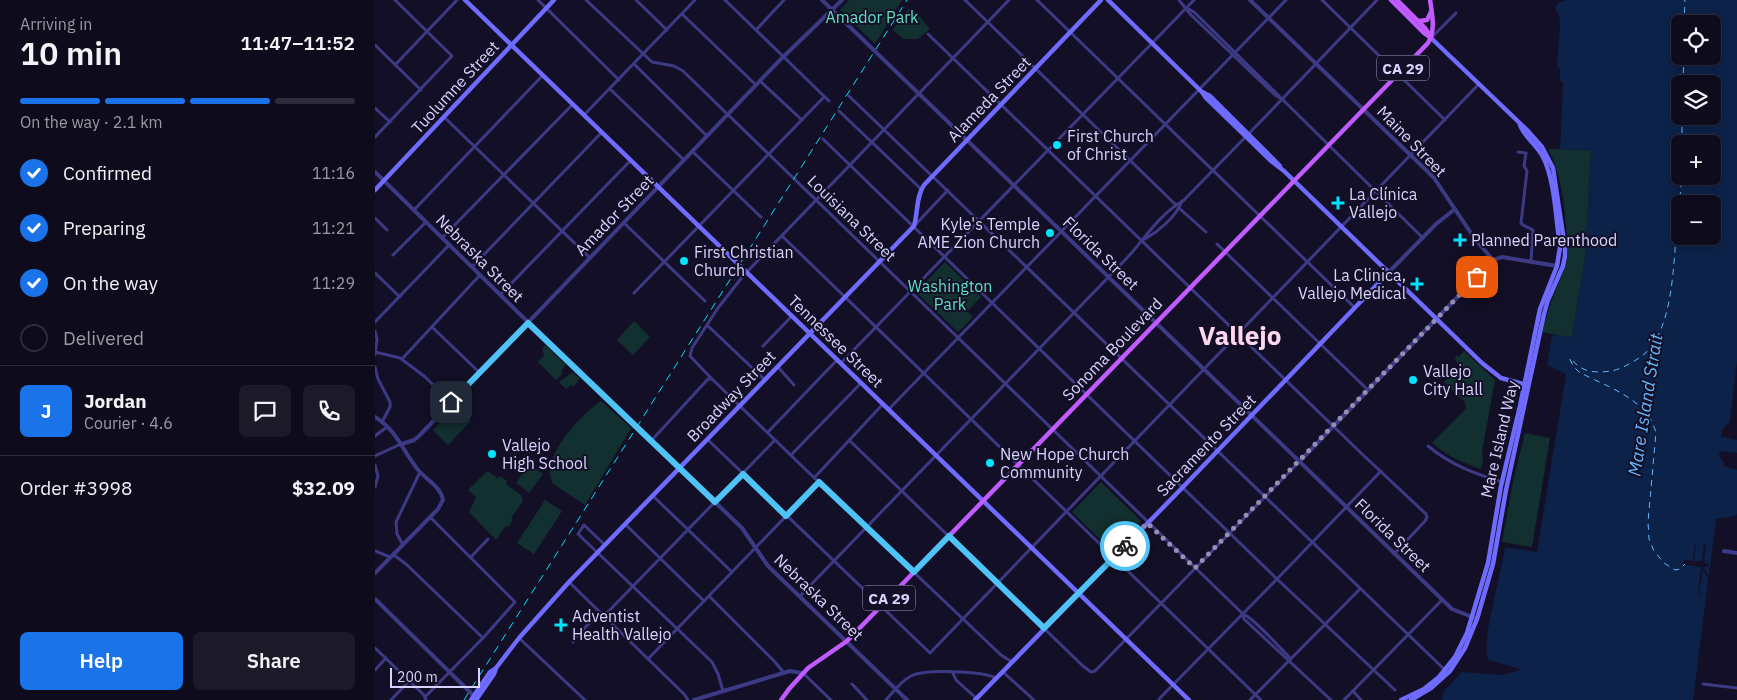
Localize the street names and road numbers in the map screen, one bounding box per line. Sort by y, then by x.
street label: Tuolumne Street [407,37,503,137]
street label: Alameda Street [943,52,1035,146]
road number: CA 29 [1377,56,1429,80]
street label: Maine Street [1373,101,1451,181]
street label: Amador Street [570,170,658,260]
street label: Louisiana Street [803,171,901,265]
street label: Nebraska Street [432,210,528,306]
street label: Florida Street [1059,212,1143,294]
street label: Tennessee Street [784,291,888,391]
street label: Sonoma Boulevard [1058,293,1166,405]
street label: Broadway Street [682,346,780,446]
street label: Mare Island Way [1476,378,1522,500]
street label: Sacramento Street [1152,390,1260,500]
street label: Florida Street [1351,494,1435,576]
street label: Nebraska Street [770,549,868,645]
road number: CA 29 [863,586,915,610]

